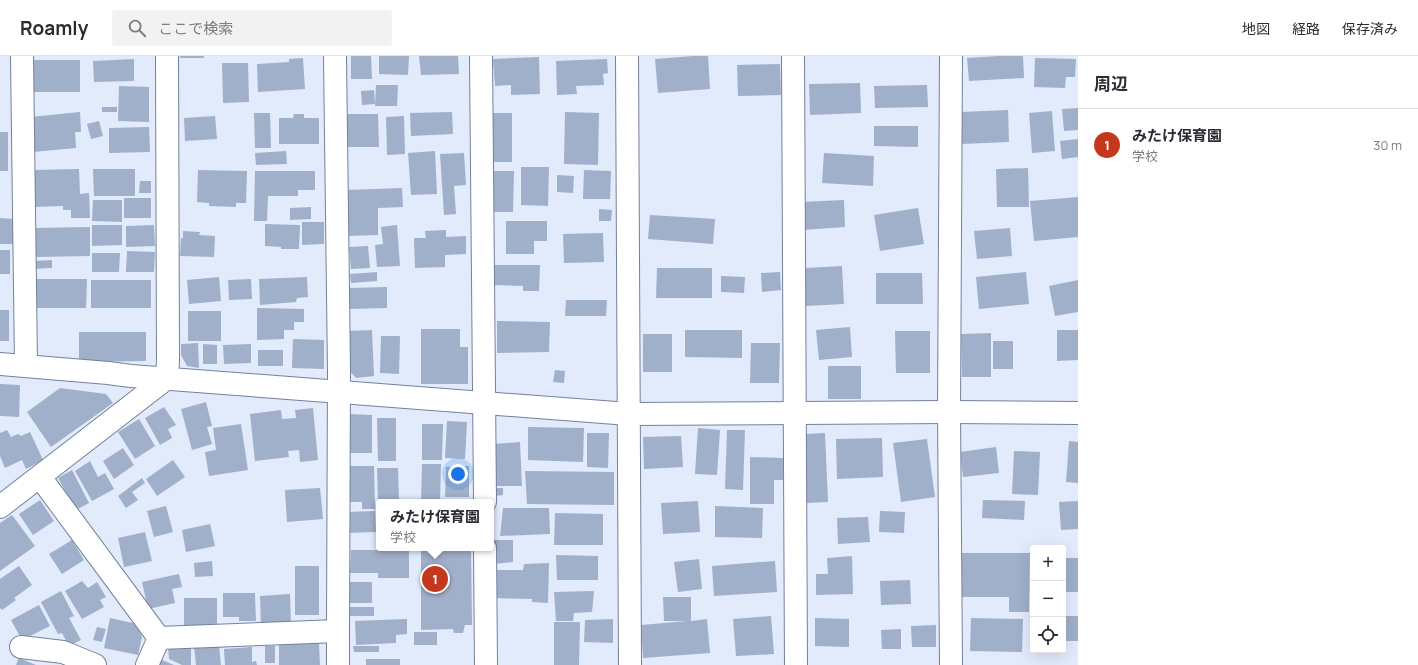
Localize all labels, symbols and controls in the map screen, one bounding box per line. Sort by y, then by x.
search box [112,10,392,46]
text: Roamly [20,15,88,41]
icon: search [126,17,148,39]
text: ここで検索 [158,18,233,39]
text: 地図 [1242,19,1270,38]
text: 経路 [1292,19,1320,38]
text: 保存済み [1342,19,1398,38]
text: 周辺 [1094,72,1128,95]
text: みたけ保育園 [1132,125,1222,146]
text: 1 [1104,136,1110,154]
text: 30 m [1373,136,1402,154]
text: 学校 [1132,147,1158,165]
your location [448,464,468,484]
popup [376,499,494,551]
text: みたけ保育園 [390,506,480,527]
text: 学校 [390,528,416,546]
map controls [1030,545,1066,653]
button: + [1030,545,1066,581]
pin: 1 [422,564,448,594]
button: − [1030,581,1066,617]
button: locate [1030,617,1066,653]

